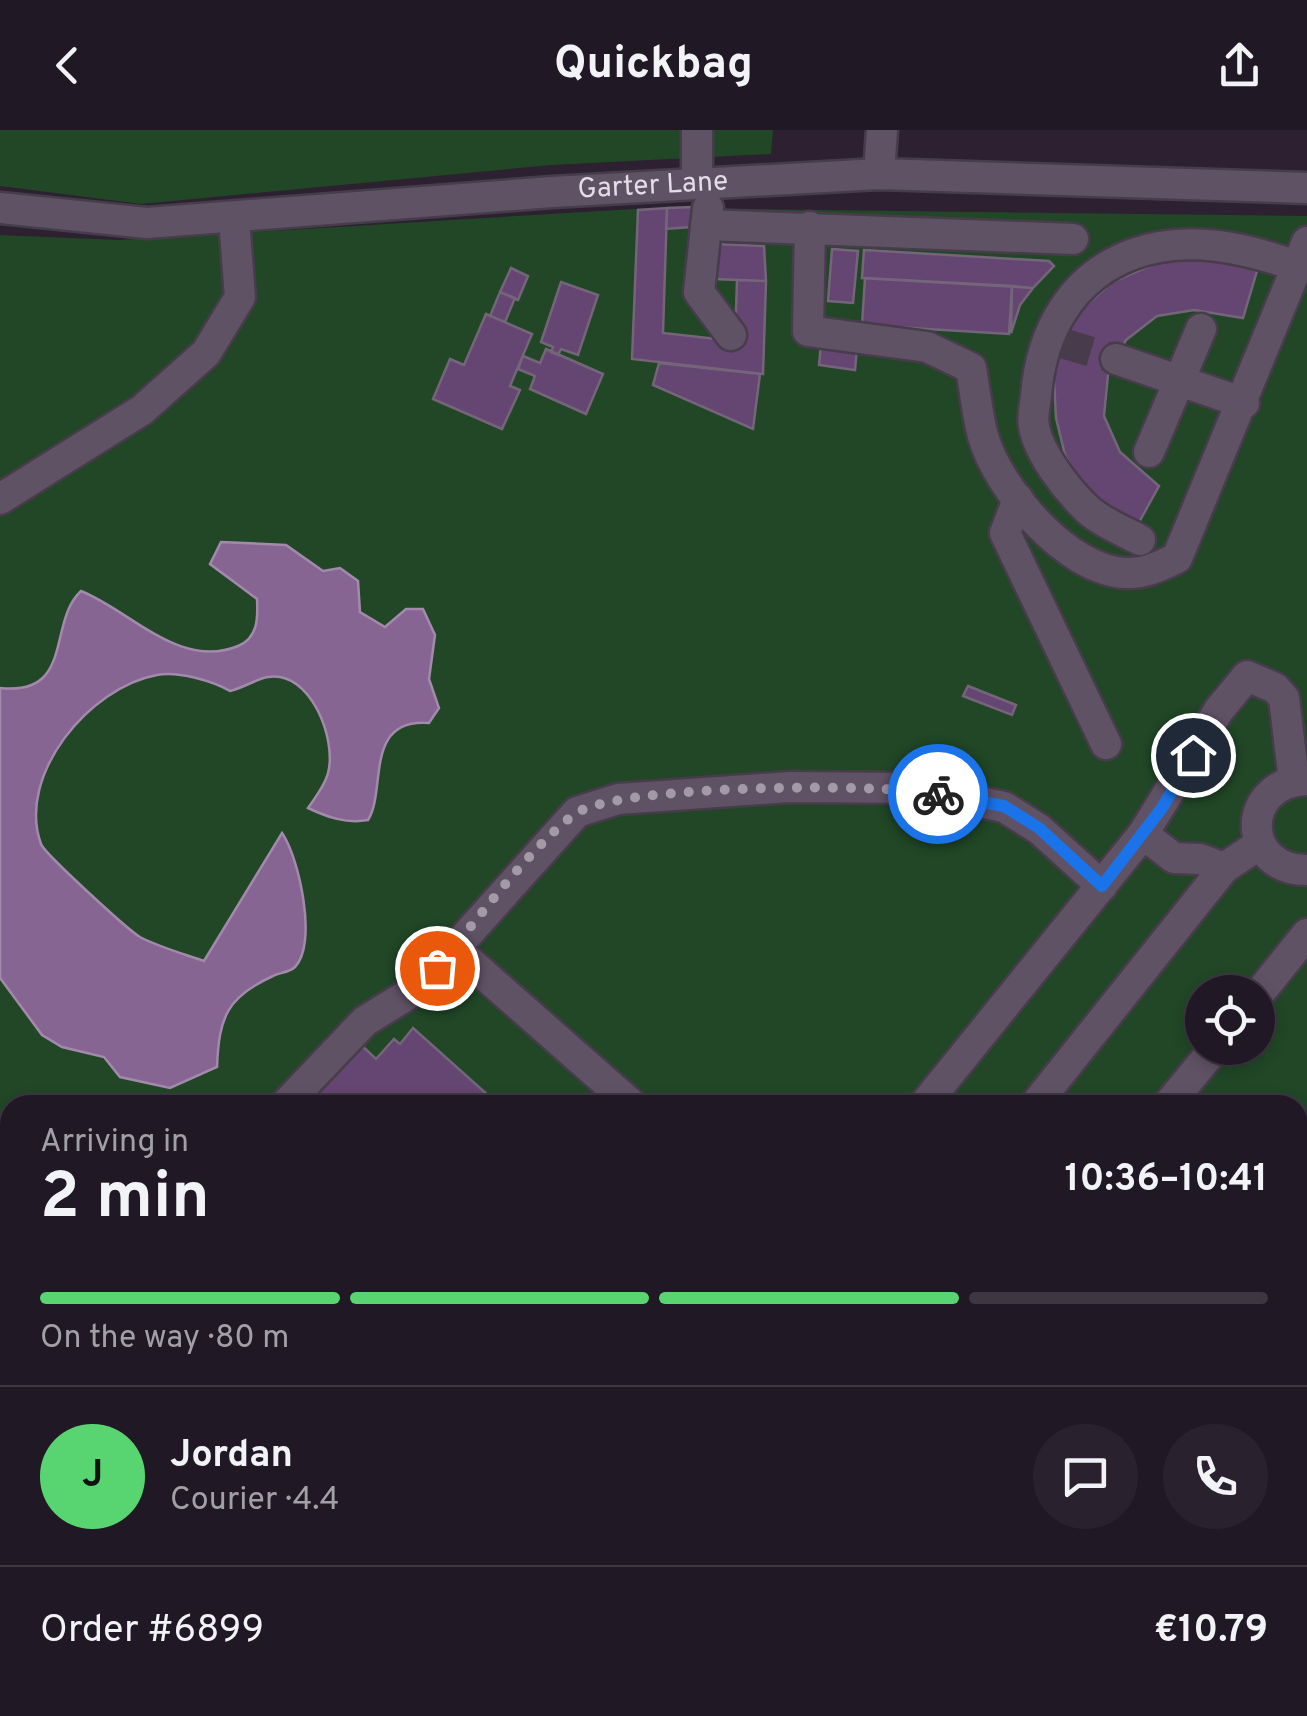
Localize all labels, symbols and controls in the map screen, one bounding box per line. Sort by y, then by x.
text: Quickbag [554,37,753,94]
icon: back [40,38,95,93]
icon: share [1212,38,1267,93]
street label: Garter Lane [577,164,729,209]
pin [1151,713,1236,798]
icon: home [1166,728,1221,783]
courier [888,744,988,844]
icon: bike [911,767,966,822]
pin [395,926,480,1011]
icon: bag [410,941,465,996]
map controls [1185,975,1275,1065]
button: locate [1185,975,1275,1065]
text: Arriving in [40,1123,189,1163]
text: 10:36–10:41 [1064,1156,1268,1205]
text: 2 min [40,1159,210,1241]
text: On the way · 80 m [40,1319,289,1359]
button: chat [1033,1424,1138,1529]
button: phone [1163,1424,1268,1529]
text: Jordan [170,1432,293,1481]
text: J [82,1452,103,1501]
text: Courier · 4.4 [170,1481,339,1521]
text: Order #6899 [40,1607,264,1656]
text: €10.79 [1154,1607,1268,1656]

